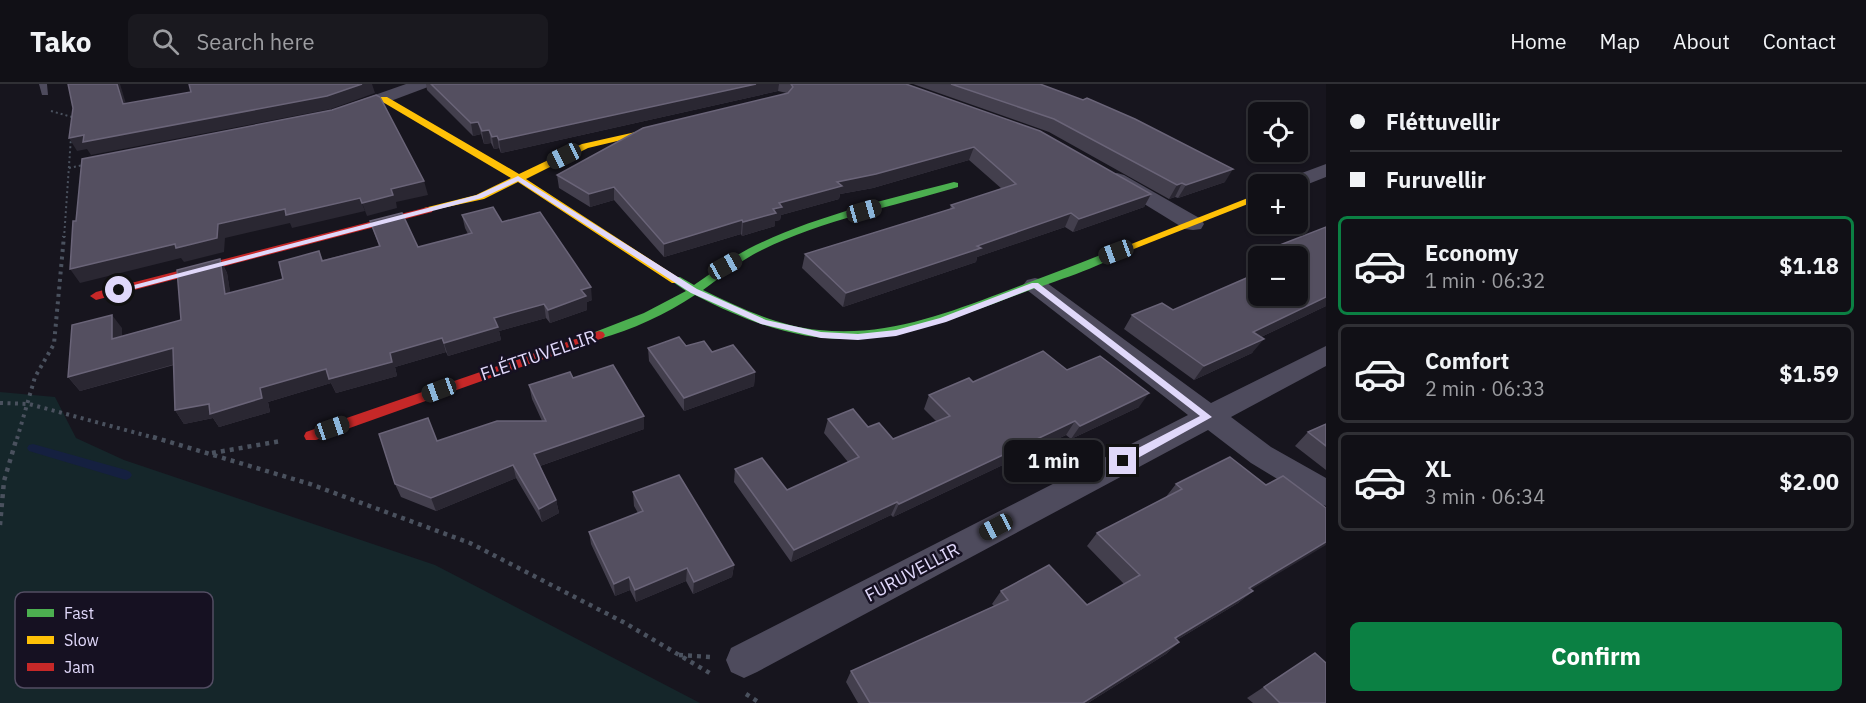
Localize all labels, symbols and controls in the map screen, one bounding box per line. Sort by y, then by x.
search box [128,14,548,68]
text: Tako [30,23,92,60]
icon: search [149,25,182,58]
text: Search here [197,27,314,56]
text: Home [1510,27,1567,55]
text: Map [1600,27,1640,55]
text: About [1673,27,1730,55]
text: Contact [1763,27,1836,55]
map controls [1248,102,1308,306]
button: locate [1248,102,1308,162]
text: Fléttuvellir [1386,107,1500,136]
car [544,140,584,172]
text: Furuvellir [1386,165,1486,194]
button: + [1248,174,1308,234]
car [844,197,884,225]
car [1096,237,1136,267]
text: Economy [1425,238,1519,267]
icon: car [1353,239,1407,293]
button: − [1248,246,1308,306]
car [705,249,745,283]
text: $1.18 [1779,251,1839,280]
text: 1 min · 06:32 [1425,267,1545,294]
route start [105,276,132,303]
street label: FLÉTTUVELLIR [477,324,599,386]
text: Comfort [1425,346,1509,375]
icon: car [1353,347,1407,401]
text: $1.59 [1779,359,1839,388]
car [419,375,459,405]
text: 2 min · 06:33 [1425,375,1545,402]
car [312,414,352,442]
callout: 1 min [1003,440,1102,482]
text: 1 min [1027,447,1080,474]
route end [1109,447,1136,474]
text: XL [1425,454,1451,483]
icon: car [1353,455,1407,509]
text: $2.00 [1779,467,1839,496]
text: 3 min · 06:34 [1425,483,1545,510]
car [976,511,1016,543]
street label: FURUVELLIR [861,537,963,607]
legend [15,592,213,688]
text: Fast [64,603,94,623]
button: Confirm [1350,622,1842,691]
text: Slow [64,630,99,650]
text: Jam [64,657,95,677]

